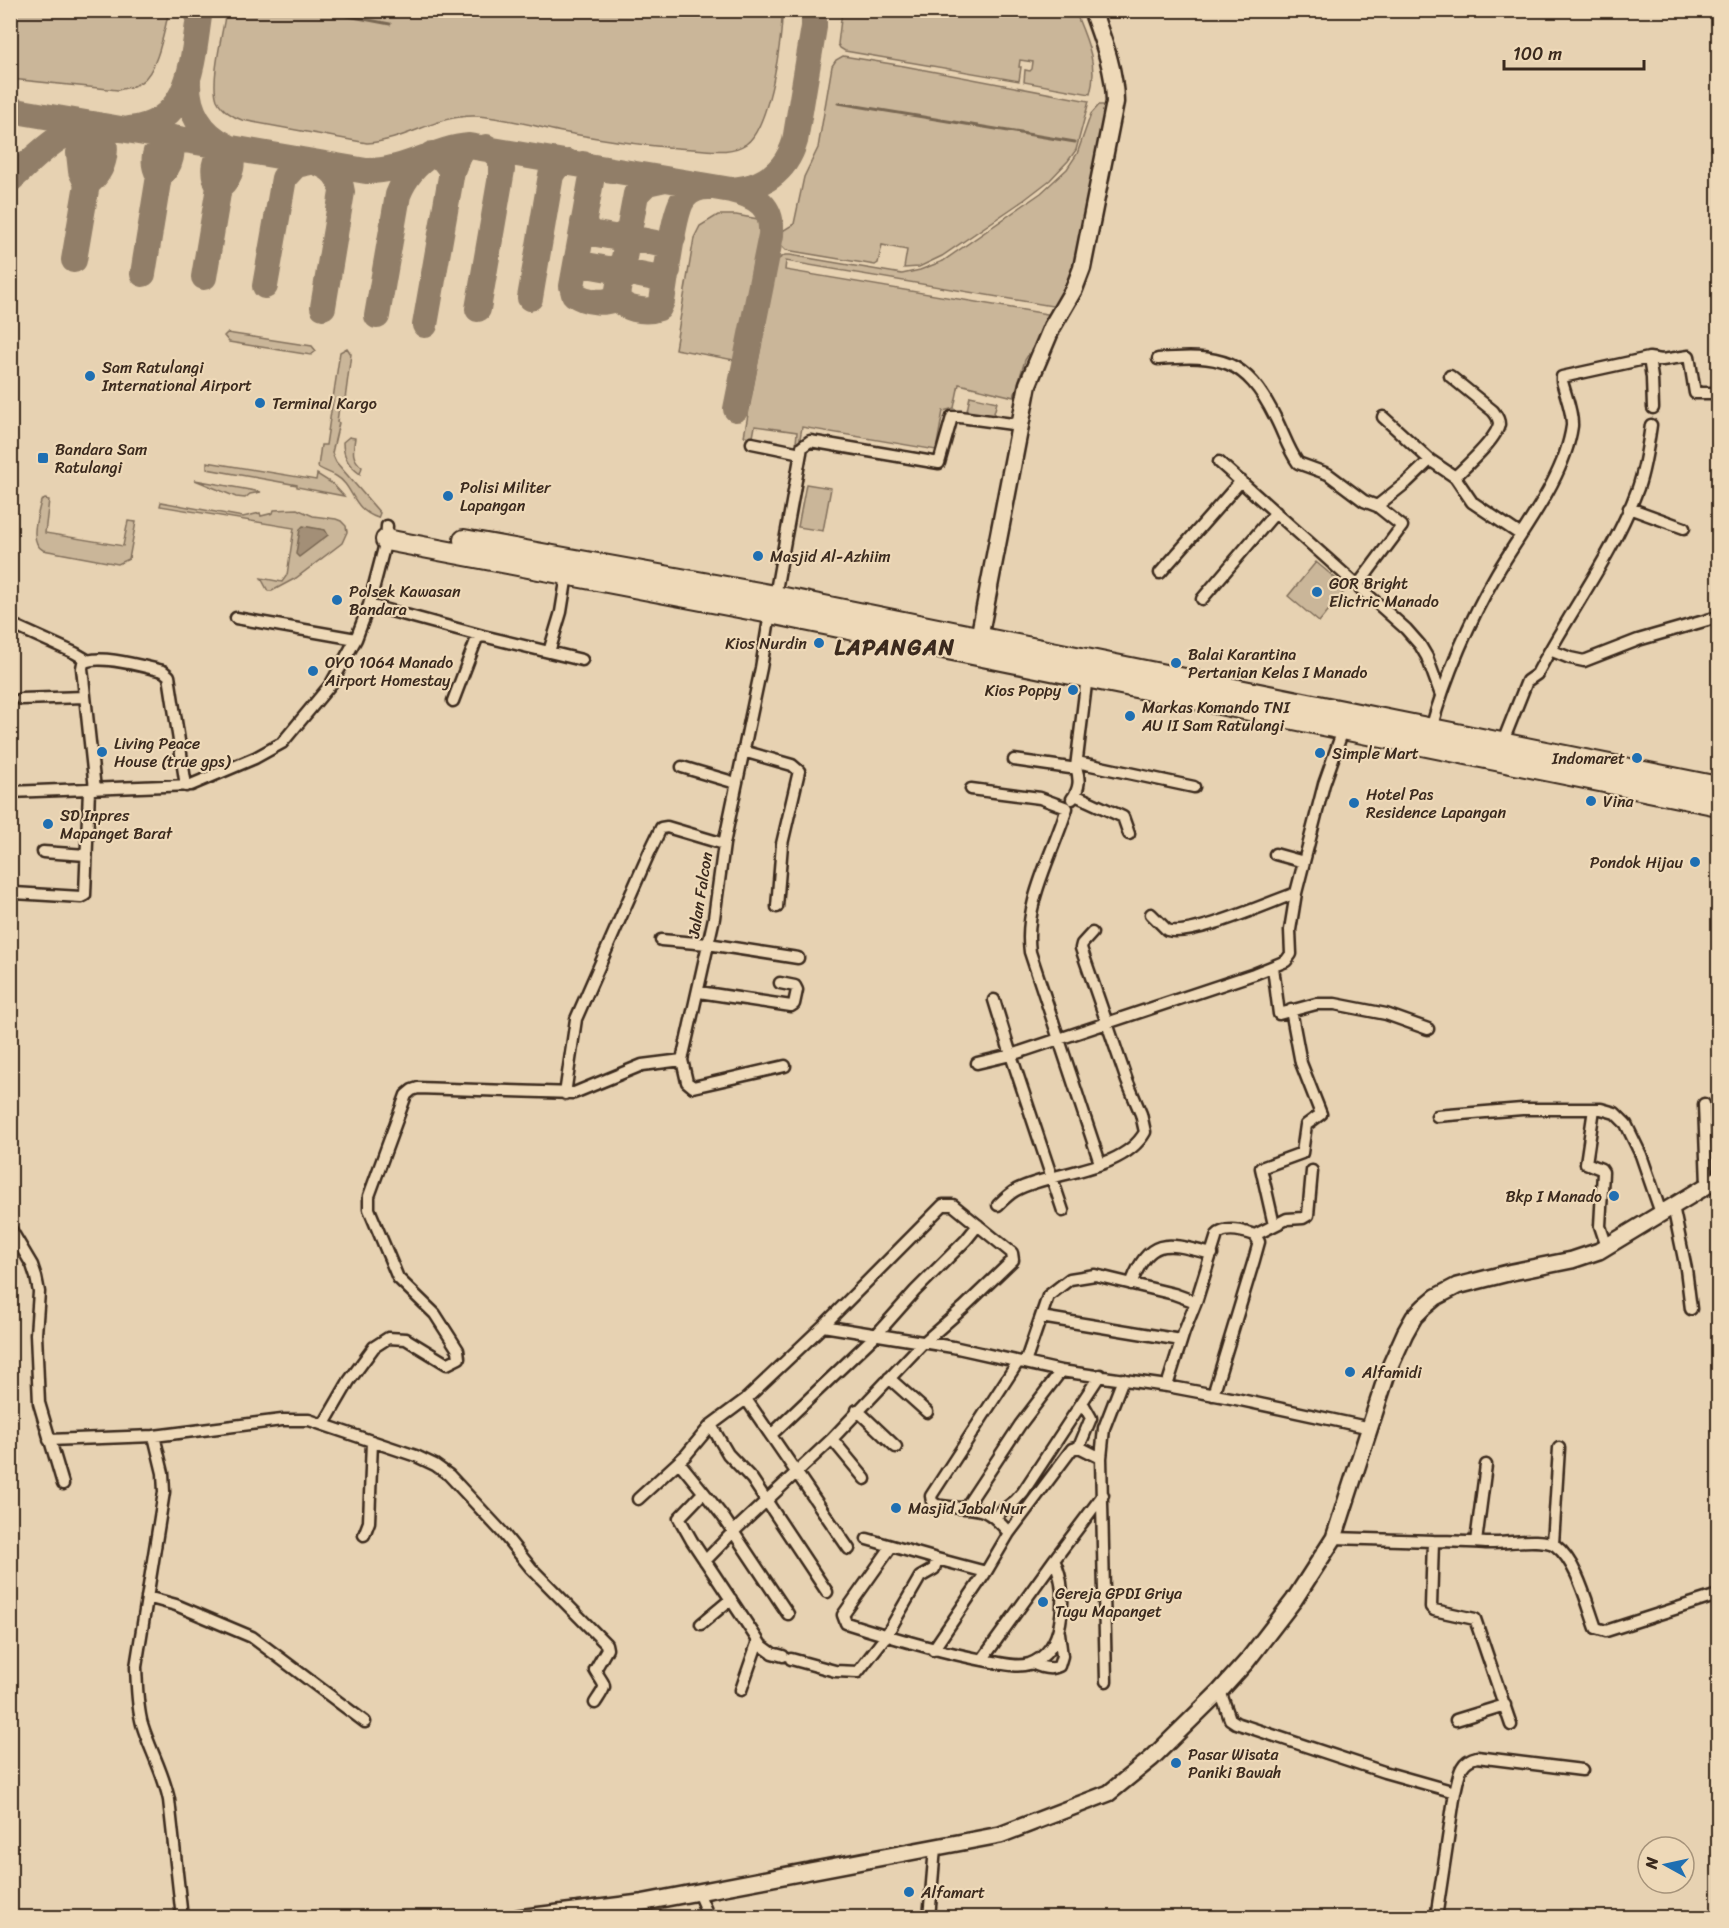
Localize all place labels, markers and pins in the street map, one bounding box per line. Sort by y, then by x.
place label: Sam Ratulangi International Airport [101,353,252,400]
marker: Sam Ratulangi International Airport [83,369,97,383]
place label: Terminal Kargo [272,389,377,418]
marker: Terminal Kargo [253,396,267,410]
place label: Bandara Sam Ratulangi [55,435,147,482]
marker: Bandara Sam Ratulangi [36,451,50,465]
place label: Polisi Militer Lapangan [460,473,552,520]
marker: Polisi Militer Lapangan [441,489,455,503]
place label: Masjid Al-Azhiim [770,542,891,571]
marker: Masjid Al-Azhiim [751,549,765,563]
place label: GOR Bright Elictric Manado [1329,569,1439,616]
place label: Polsek Kawasan Bandara [349,577,461,624]
marker: GOR Bright Elictric Manado [1310,585,1324,599]
marker: Polsek Kawasan Bandara [330,593,344,607]
place label: Kios Nurdin [725,629,807,658]
marker: Kios Nurdin [812,636,826,650]
place label: Balai Karantina Pertanian Kelas I Manado [1188,640,1367,687]
place label: OYO 1064 Manado Airport Homestay [324,648,453,695]
marker: Balai Karantina Pertanian Kelas I Manado [1169,656,1183,670]
marker: OYO 1064 Manado Airport Homestay [306,664,320,678]
place label: Kios Poppy [985,676,1062,705]
marker: Kios Poppy [1066,683,1080,697]
place label: Markas Komando TNI AU II Sam Ratulangi [1141,693,1291,740]
marker: Markas Komando TNI AU II Sam Ratulangi [1123,709,1137,723]
place label: Living Peace House (true gps) [114,729,232,776]
place label: Simple Mart [1332,739,1419,768]
place label: Indomaret [1551,744,1625,773]
marker: Living Peace House (true gps) [95,745,109,759]
marker: Simple Mart [1313,746,1327,760]
marker: Indomaret [1630,751,1644,765]
place label: Hotel Pas Residence Lapangan [1366,780,1507,827]
place label: Vina [1603,787,1635,816]
marker: Vina [1584,794,1598,808]
marker: Hotel Pas Residence Lapangan [1347,796,1361,810]
place label: SD Inpres Mapanget Barat [60,801,173,848]
marker: SD Inpres Mapanget Barat [41,817,55,831]
place label: Pondok Hijau [1590,848,1683,877]
marker: Pondok Hijau [1688,855,1702,869]
place label: Bkp I Manado [1506,1182,1602,1211]
marker: Bkp I Manado [1607,1189,1621,1203]
place label: Alfamidi [1361,1358,1422,1387]
marker: Alfamidi [1343,1365,1357,1379]
place label: Masjid Jabal Nur [908,1494,1028,1523]
marker: Masjid Jabal Nur [889,1501,903,1515]
place label: Gereja GPDI Griya Tugu Mapanget [1055,1579,1183,1626]
marker: Gereja GPDI Griya Tugu Mapanget [1036,1595,1050,1609]
place label: Pasar Wisata Paniki Bawah [1188,1740,1281,1787]
marker: Pasar Wisata Paniki Bawah [1169,1756,1183,1770]
place label: Alfamart [920,1878,985,1907]
marker: Alfamart [902,1885,916,1899]

